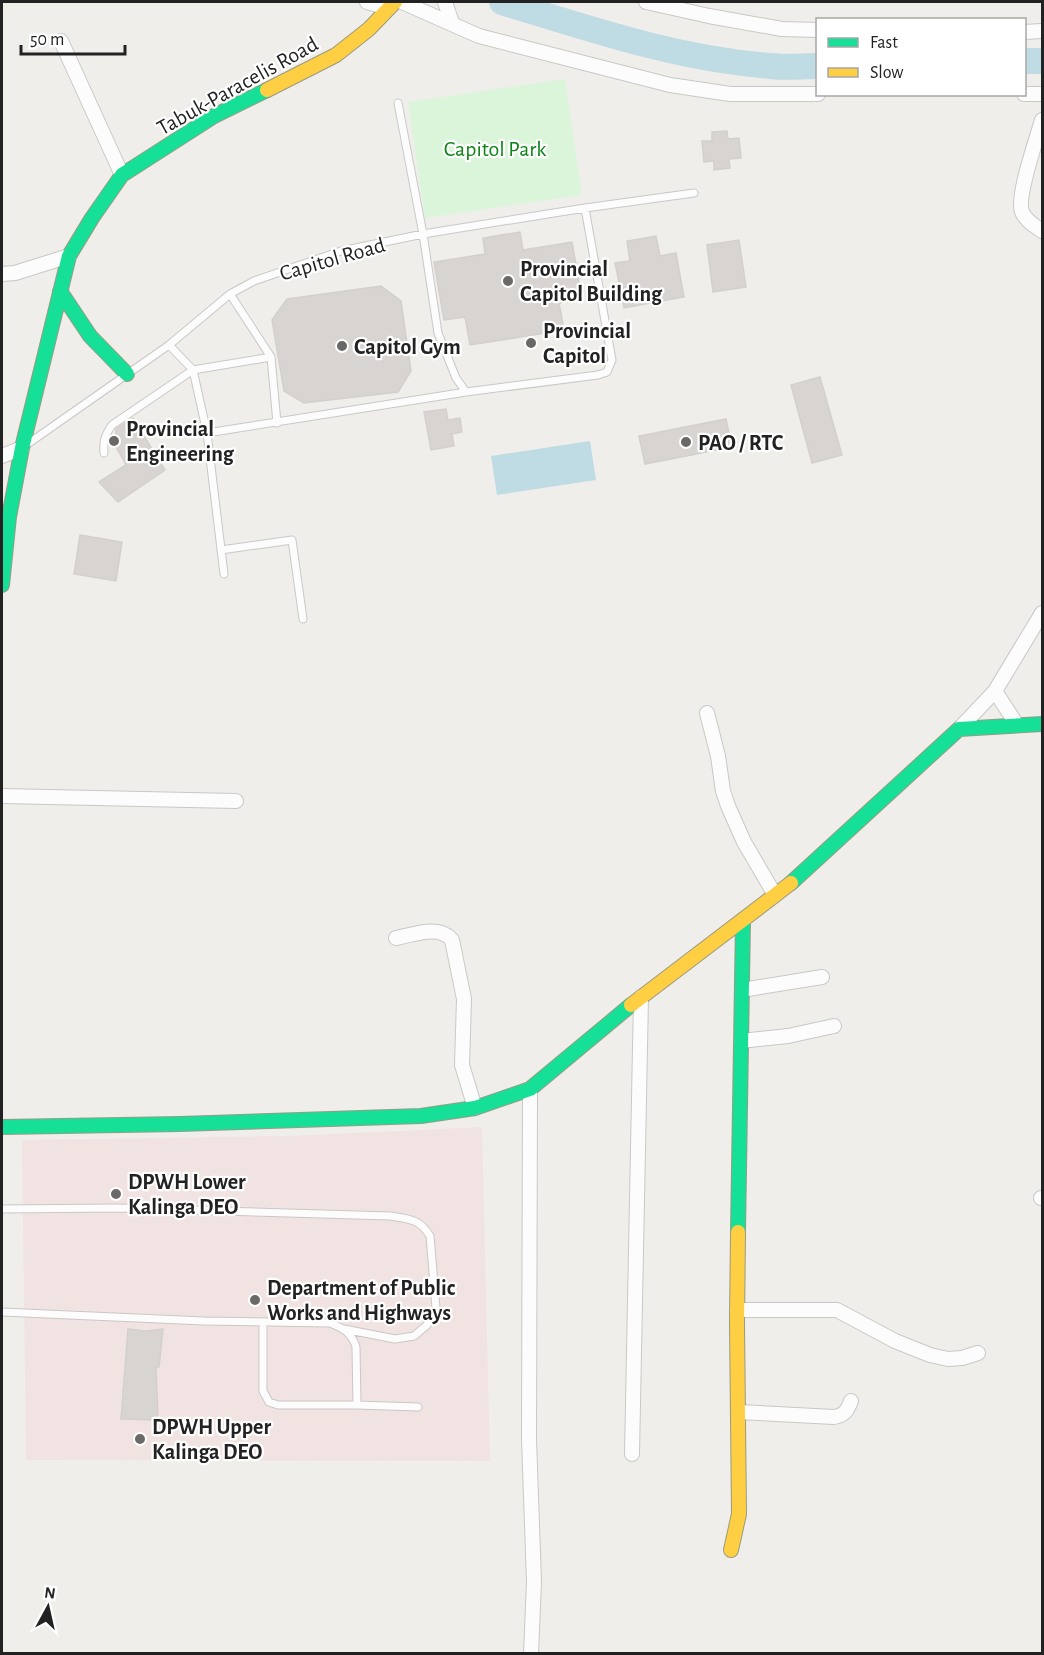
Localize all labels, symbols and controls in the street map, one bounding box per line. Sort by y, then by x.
scale bar [21,18,124,56]
legend [816,18,1026,96]
text: 50 m [30,31,64,49]
street label: Tabuk-Paracelis Road [153,33,322,139]
text: Fast [870,34,898,52]
text: Slow [870,64,903,82]
park label: Capitol Park [444,138,546,160]
street label: Capitol Road [277,233,387,284]
place label: Provincial Capitol Building [520,258,663,305]
marker: Provincial Capitol Building [501,274,515,288]
place label: Provincial Capitol [543,320,631,367]
place label: Capitol Gym [354,336,461,359]
marker: Provincial Capitol [524,336,538,350]
marker: Capitol Gym [335,339,349,353]
place label: Provincial Engineering [126,418,235,465]
place label: PAO / RTC [698,432,784,454]
marker: Provincial Engineering [107,434,121,448]
marker: PAO / RTC [679,435,693,449]
place label: DPWH Lower Kalinga DEO [128,1171,246,1218]
marker: DPWH Lower Kalinga DEO [109,1187,123,1201]
place label: Department of Public Works and Highways [267,1277,456,1325]
marker: Department of Public Works and Highways [248,1293,262,1307]
place label: DPWH Upper Kalinga DEO [152,1416,271,1463]
marker: DPWH Upper Kalinga DEO [133,1432,147,1446]
north arrow [18,1577,78,1637]
text: N [43,1584,57,1602]

